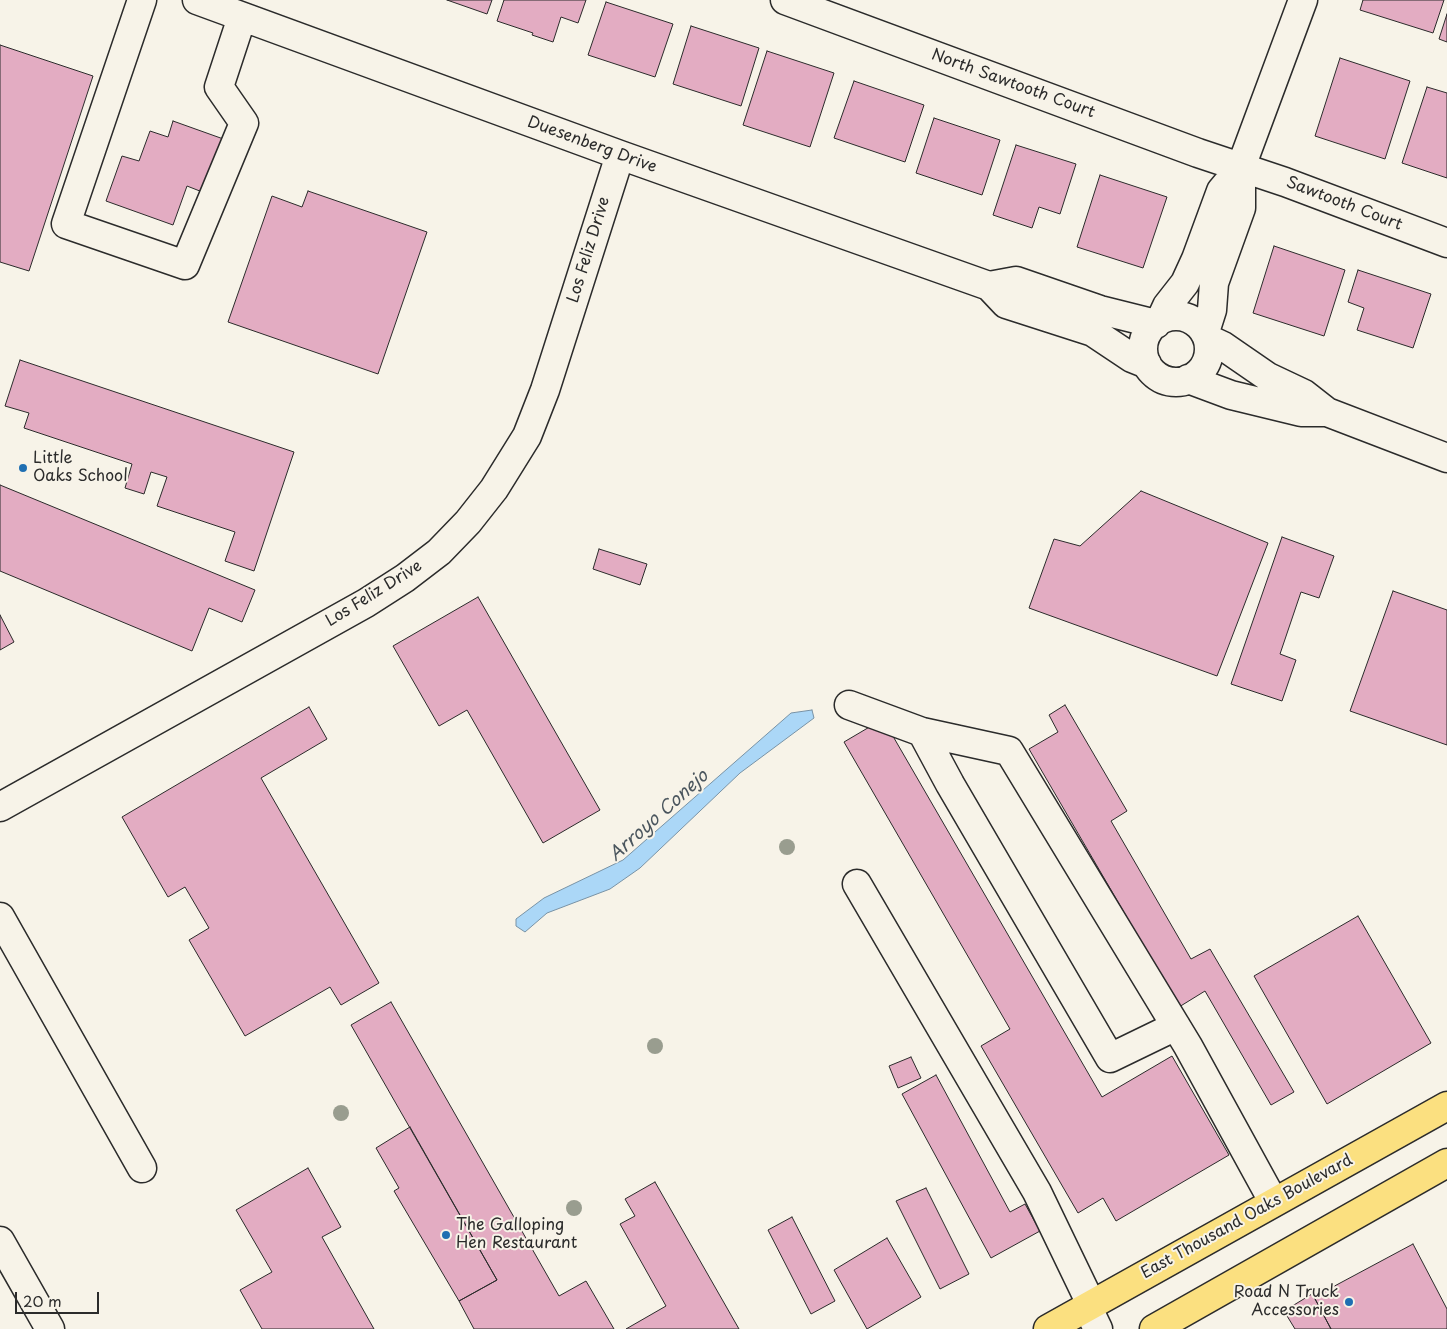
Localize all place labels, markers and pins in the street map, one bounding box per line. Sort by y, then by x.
place label: Little Oaks School [33,449,128,487]
marker: Little Oaks School [17,462,29,474]
place label: The Galloping Hen Restaurant [456,1216,577,1254]
marker: The Galloping Hen Restaurant [440,1229,452,1241]
place label: Road N Truck Accessories [1234,1283,1339,1321]
marker: Road N Truck Accessories [1343,1296,1355,1308]

